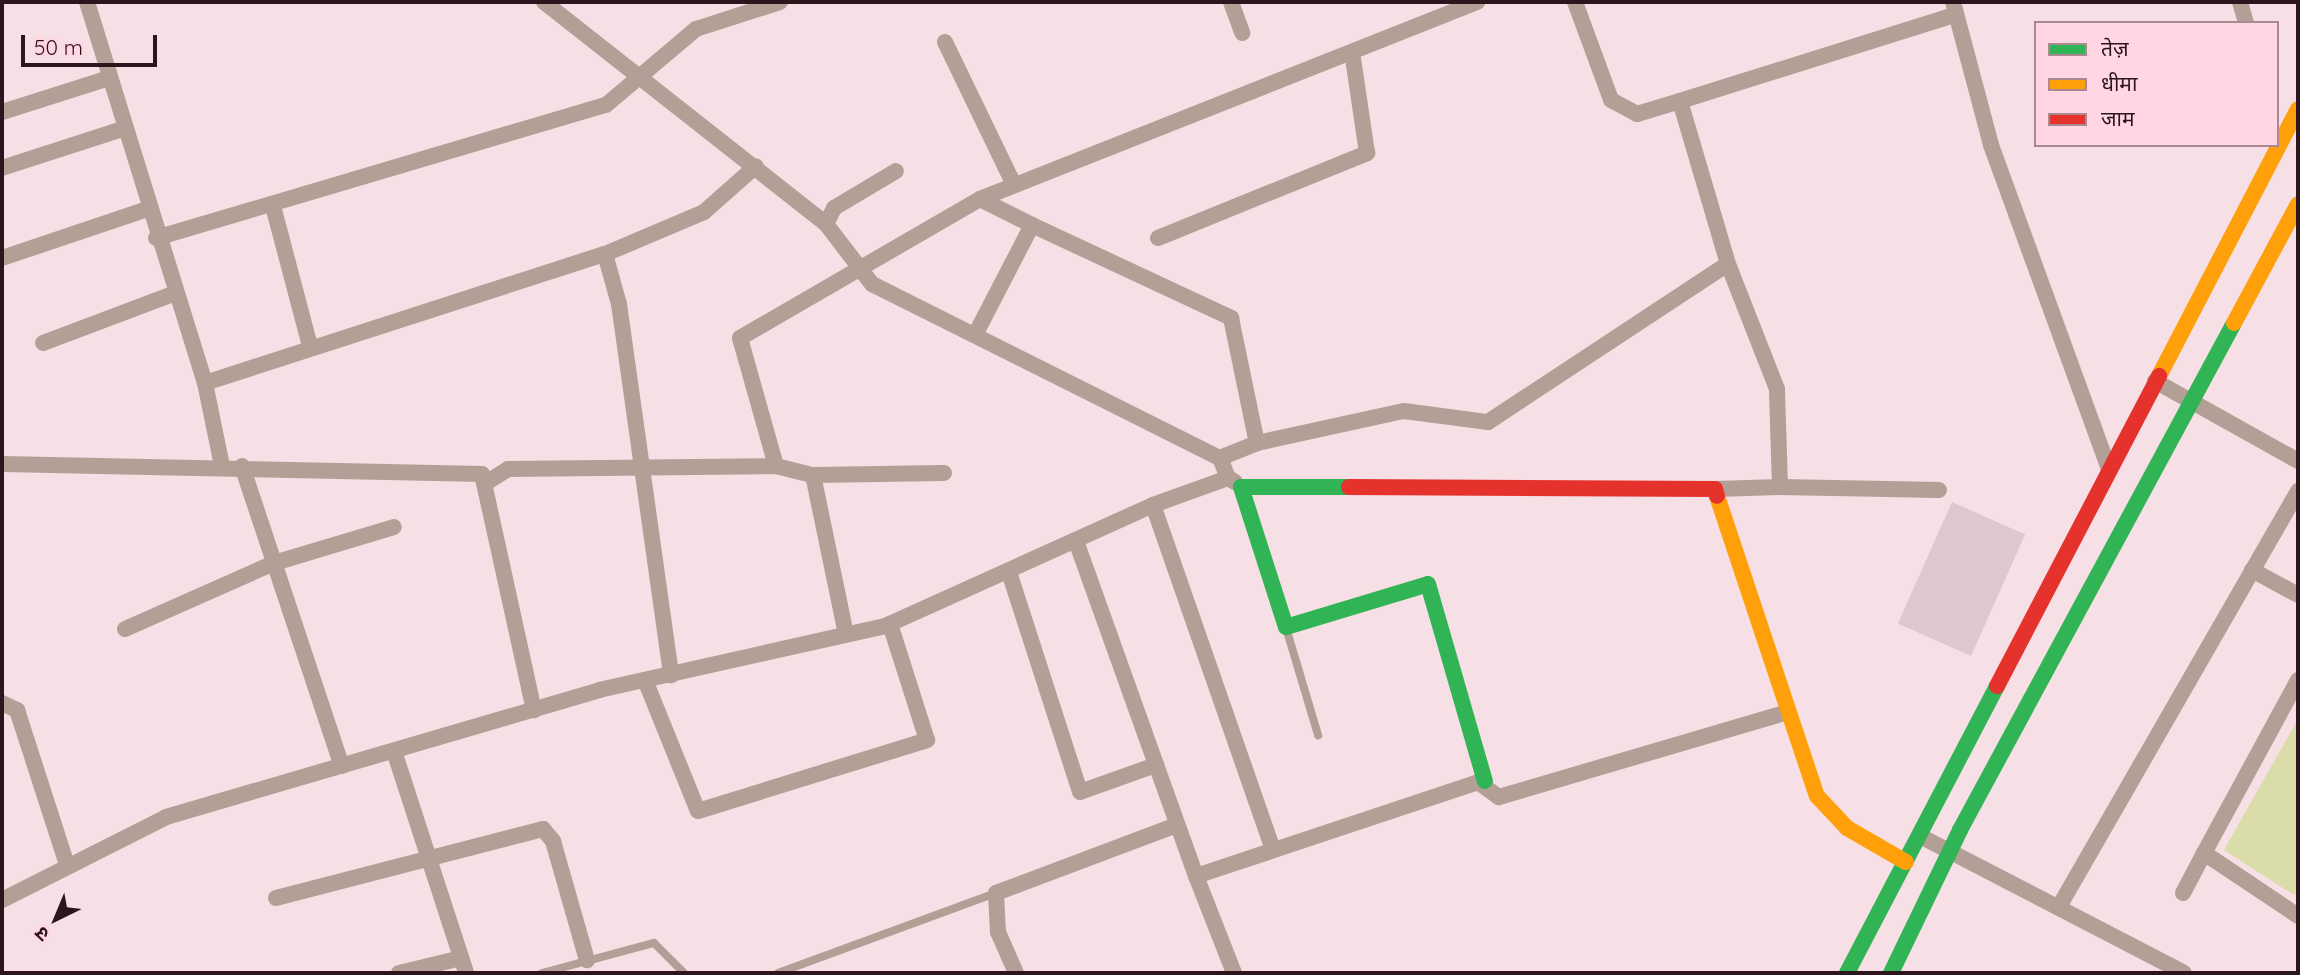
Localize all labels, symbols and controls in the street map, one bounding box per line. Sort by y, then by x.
scale bar [24,21,161,65]
legend [2034,21,2279,147]
text: 50 m [34,34,83,60]
text: तेज़ [2101,35,2129,61]
text: धीमा [2101,70,2137,96]
text: जाम [2101,105,2135,131]
north arrow [21,884,91,954]
text: उ [29,922,54,947]

